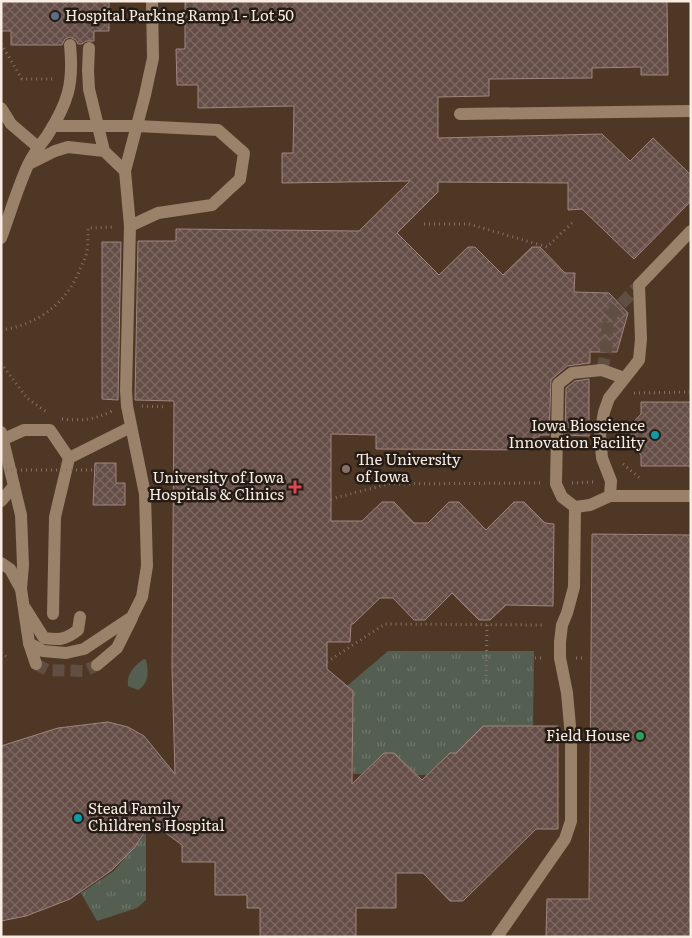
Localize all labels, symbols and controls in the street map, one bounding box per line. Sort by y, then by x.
place label: Hospital Parking Ramp 1 - Lot 50 [65,3,294,26]
marker: Hospital Parking Ramp 1 - Lot 50 [49,10,61,22]
place label: Iowa Bioscience Innovation Facility [508,413,645,453]
marker: Iowa Bioscience Innovation Facility [649,429,661,441]
place label: The University of Iowa [356,447,461,487]
marker: The University of Iowa [340,463,352,475]
place label: University of Iowa Hospitals & Clinics [149,465,285,505]
marker: University of Iowa Hospitals & Clinics [288,480,302,494]
place label: Field House [546,723,630,746]
marker: Field House [634,730,646,742]
place label: Stead Family Children's Hospital [88,796,225,836]
marker: Stead Family Children's Hospital [72,812,84,824]

